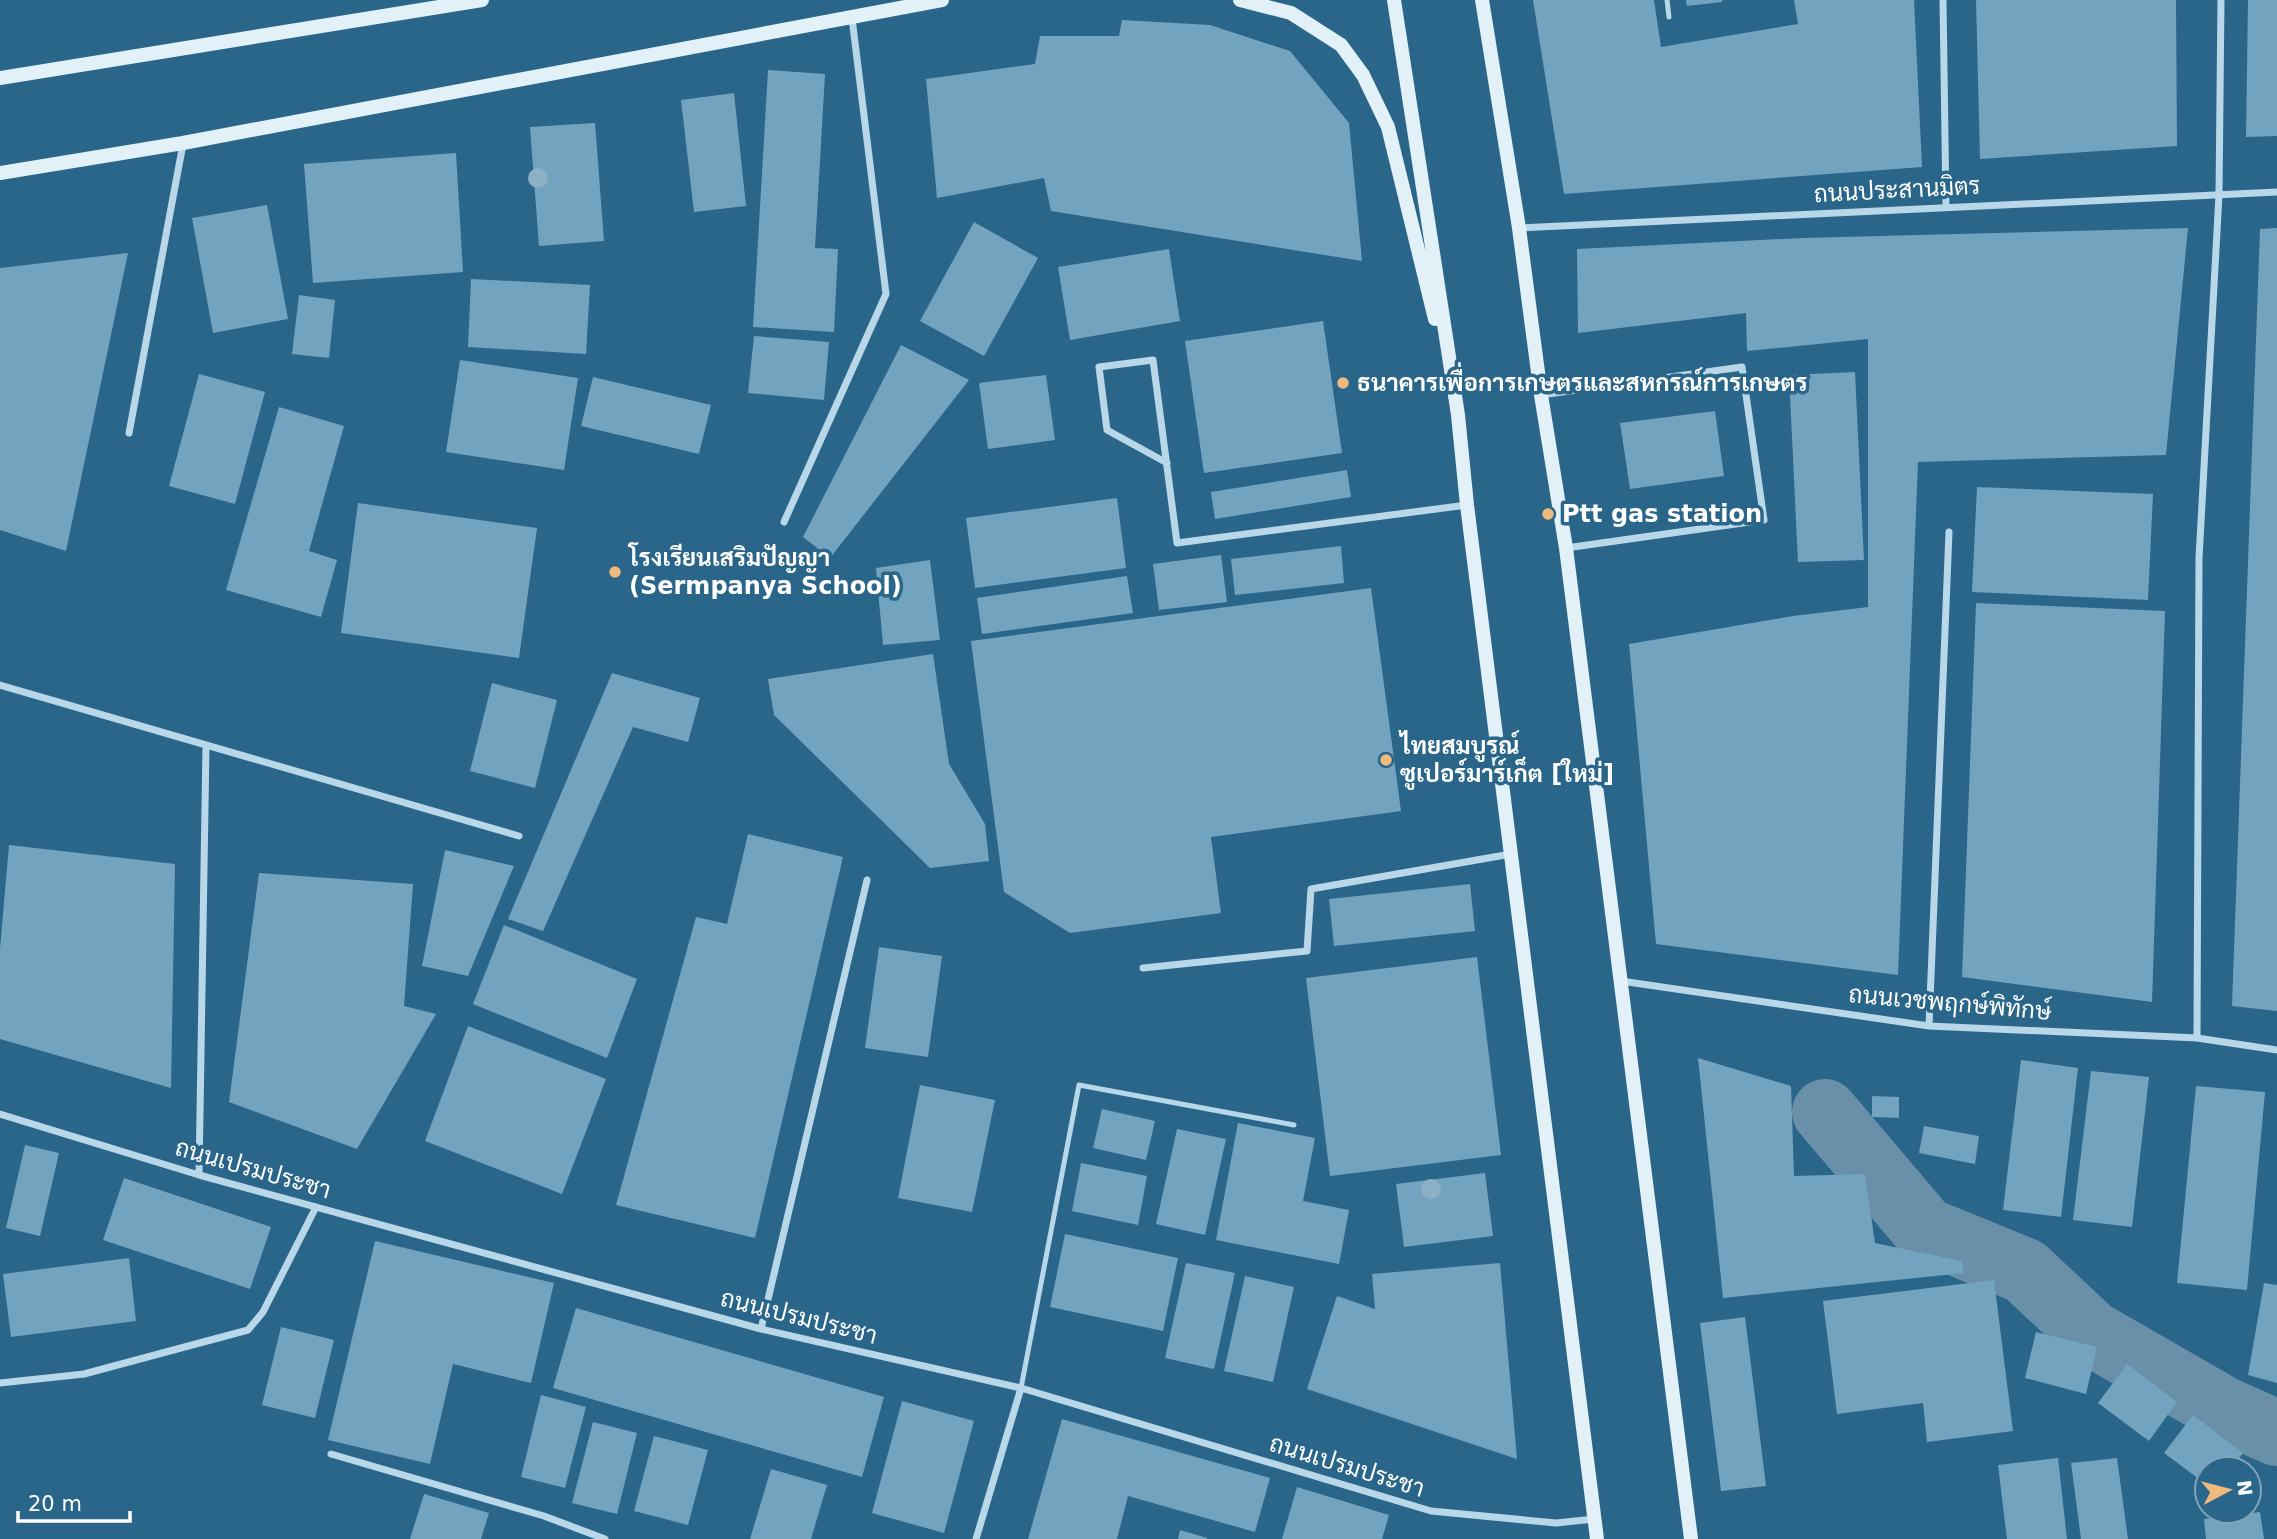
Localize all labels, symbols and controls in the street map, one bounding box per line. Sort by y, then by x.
street label: ถนนประสานมิตร [1813,172,1981,208]
place label: ธนาคารเพื่อการเกษตรและสหกรณ์การเกษตร [1357,362,1808,397]
marker: ธนาคารเพื่อการเกษตรและสหกรณ์การเกษตร [1335,375,1351,391]
place label: Ptt gas station [1562,500,1762,528]
marker: Ptt gas station [1540,506,1556,522]
place label: โรงเรียนเสริมปัญญา (Sermpanya School) [627,542,902,600]
marker: โรงเรียนเสริมปัญญา (Sermpanya School) [607,564,623,580]
place label: ไทยสมบูรณ์ ซูเปอร์มาร์เก็ต [ใหม่] [1398,730,1614,790]
marker: ไทยสมบูรณ์ ซูเปอร์มาร์เก็ต [ใหม่] [1378,752,1394,768]
street label: ถนนเวชพฤกษ์พิทักษ์ [1848,978,2053,1026]
street label: ถนนเปรมประชา [172,1133,334,1205]
street label: ถนนเปรมประชา [718,1284,880,1350]
street label: ถนนเปรมประชา [1266,1429,1428,1503]
north arrow [2193,1455,2263,1525]
text: N [2233,1479,2257,1497]
scale bar [18,1480,130,1524]
text: 20 m [28,1492,82,1516]

